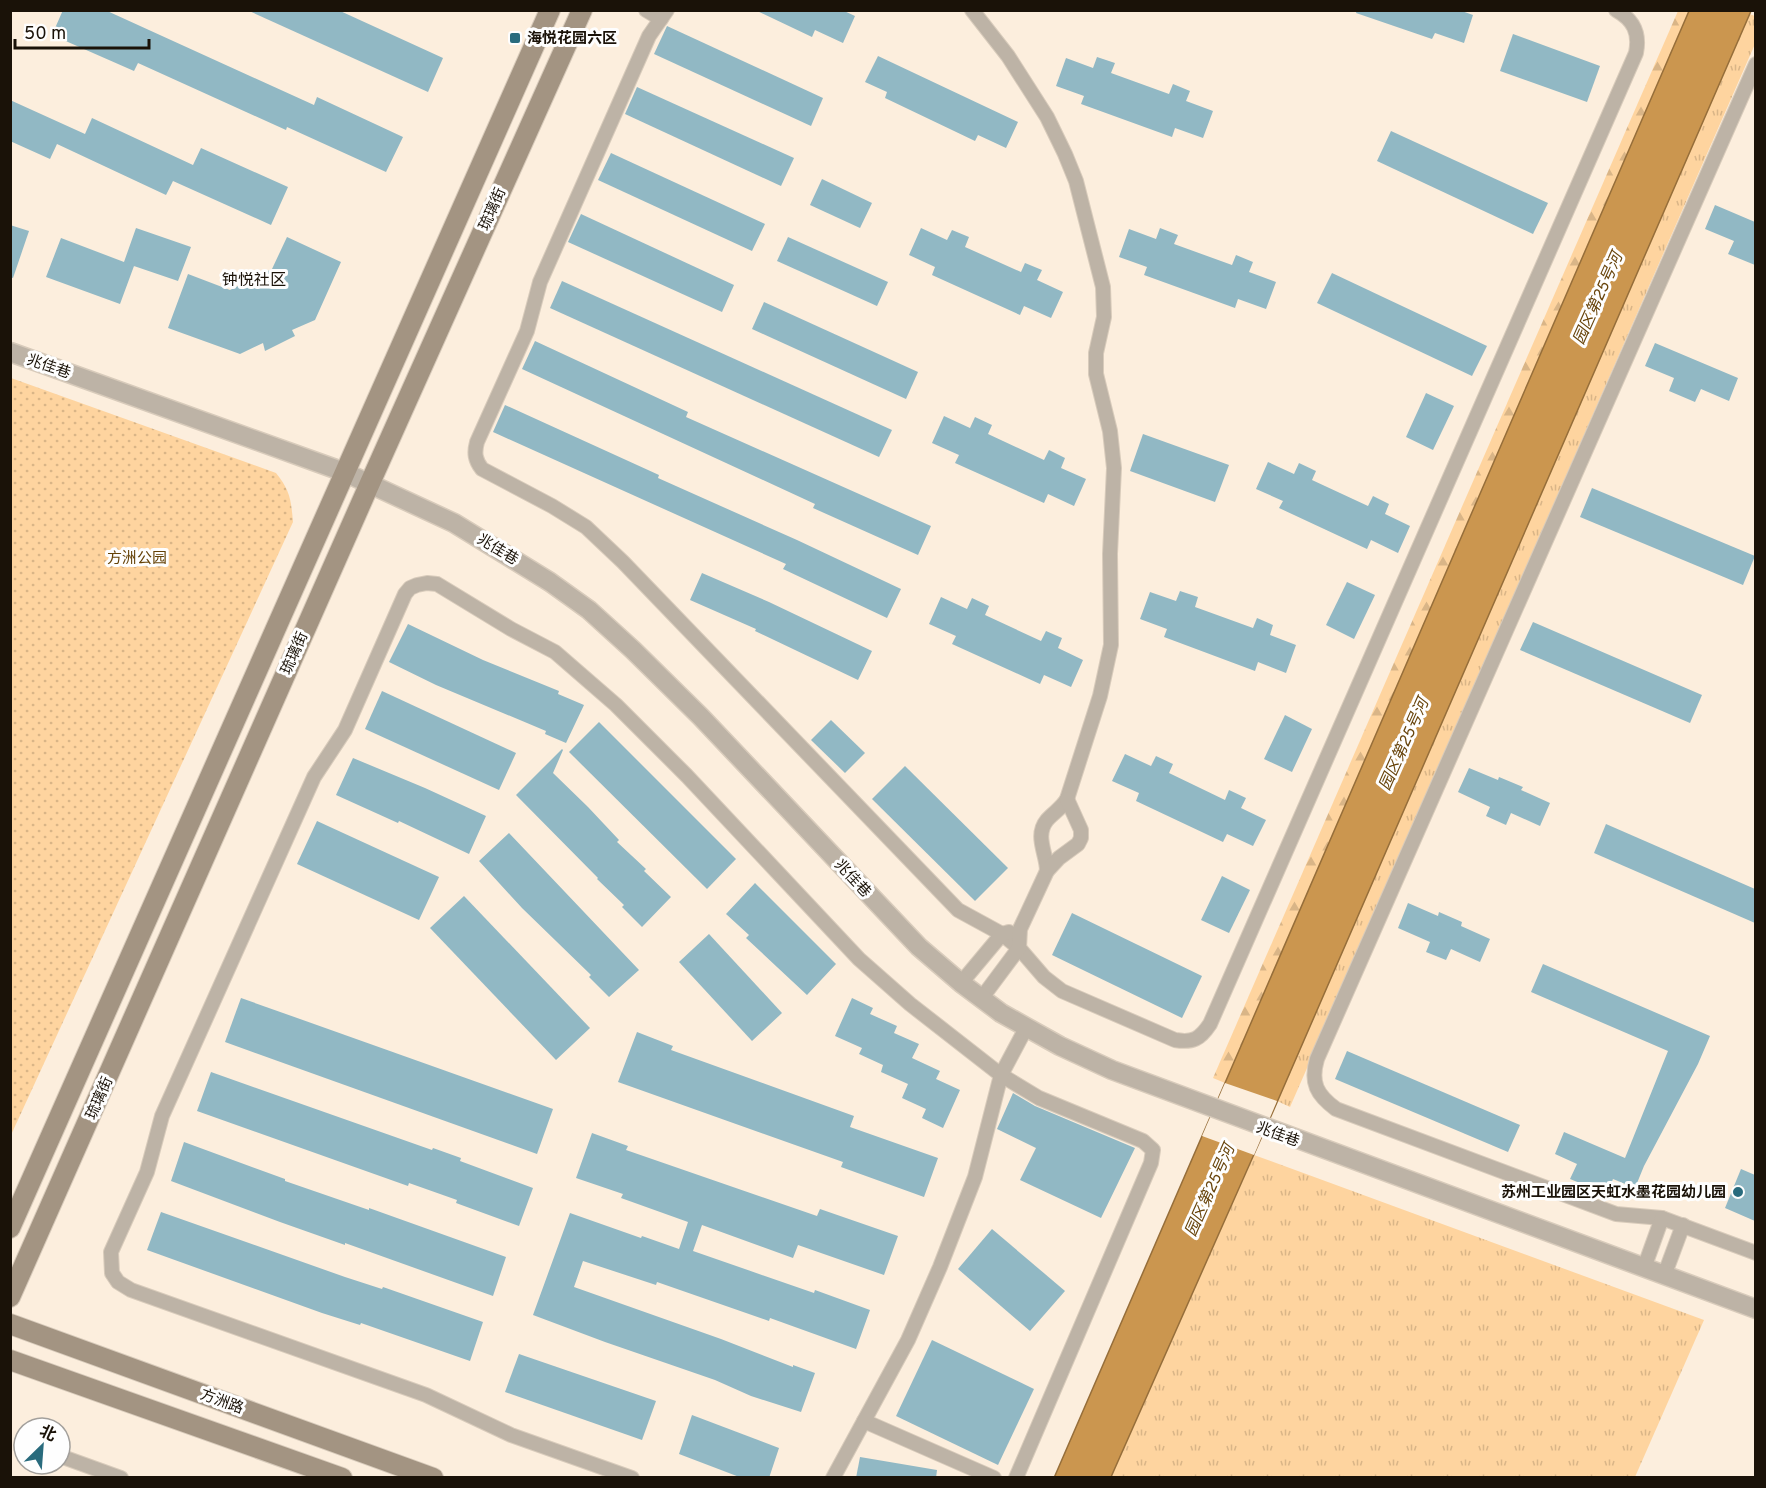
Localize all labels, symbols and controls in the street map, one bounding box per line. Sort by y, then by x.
scale bar [15,12,148,50]
text: 50 m [24,23,66,46]
place label: 海悦花园六区 [527,30,617,49]
marker: 海悦花园六区 [508,31,522,45]
street label: 琉璃街 [475,185,511,234]
water label: 园区第25号河 [1570,247,1629,348]
district label: 钟悦社区 [222,271,286,291]
street label: 兆佳巷 [24,351,73,384]
street label: 兆佳巷 [473,531,521,570]
park label: 方洲公园 [107,549,167,569]
street label: 琉璃街 [277,629,313,678]
water label: 园区第25号河 [1376,693,1435,794]
street label: 兆佳巷 [830,856,874,902]
street label: 琉璃街 [82,1074,118,1123]
street label: 兆佳巷 [1253,1119,1302,1152]
water label: 园区第25号河 [1182,1139,1241,1240]
place label: 苏州工业园区天虹水墨花园幼儿园 [1501,1183,1726,1203]
marker: 苏州工业园区天虹水墨花园幼儿园 [1731,1185,1745,1199]
street label: 方洲路 [197,1385,246,1419]
north arrow [12,1416,72,1476]
text: 北 [36,1422,59,1447]

